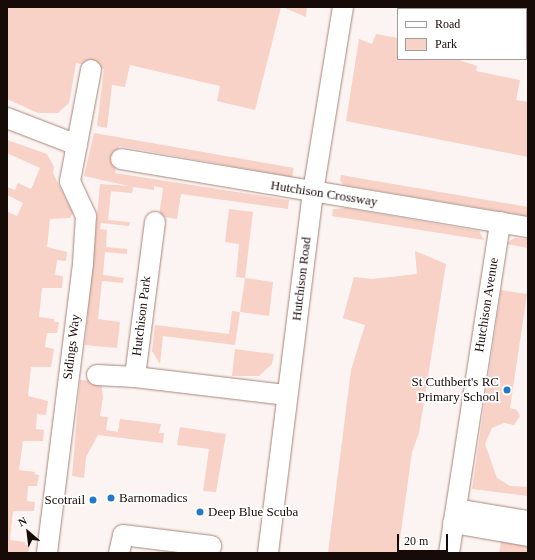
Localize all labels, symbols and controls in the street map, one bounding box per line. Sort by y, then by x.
legend [397,8,527,60]
text: Road [435,17,460,31]
text: Park [435,37,457,51]
street label: Hutchison Crossway [262,177,386,211]
street label: Hutchison Road [288,230,316,328]
street label: Hutchison Avenue [471,250,503,360]
street label: Hutchison Park [129,269,155,363]
street label: Sidings Way [60,310,84,384]
place label: St Cuthbert's RC Primary School [401,375,499,406]
marker: St Cuthbert's RC Primary School [502,385,512,395]
place label: Barnomadics [119,490,199,506]
place label: Scotrail [39,492,85,508]
marker: Barnomadics [106,493,116,503]
marker: Scotrail [88,495,98,505]
place label: Deep Blue Scuba [208,504,310,520]
marker: Deep Blue Scuba [195,507,205,517]
north arrow [8,512,48,552]
text: N [16,514,29,529]
scale bar [399,526,450,552]
text: 20 m [404,534,428,548]

